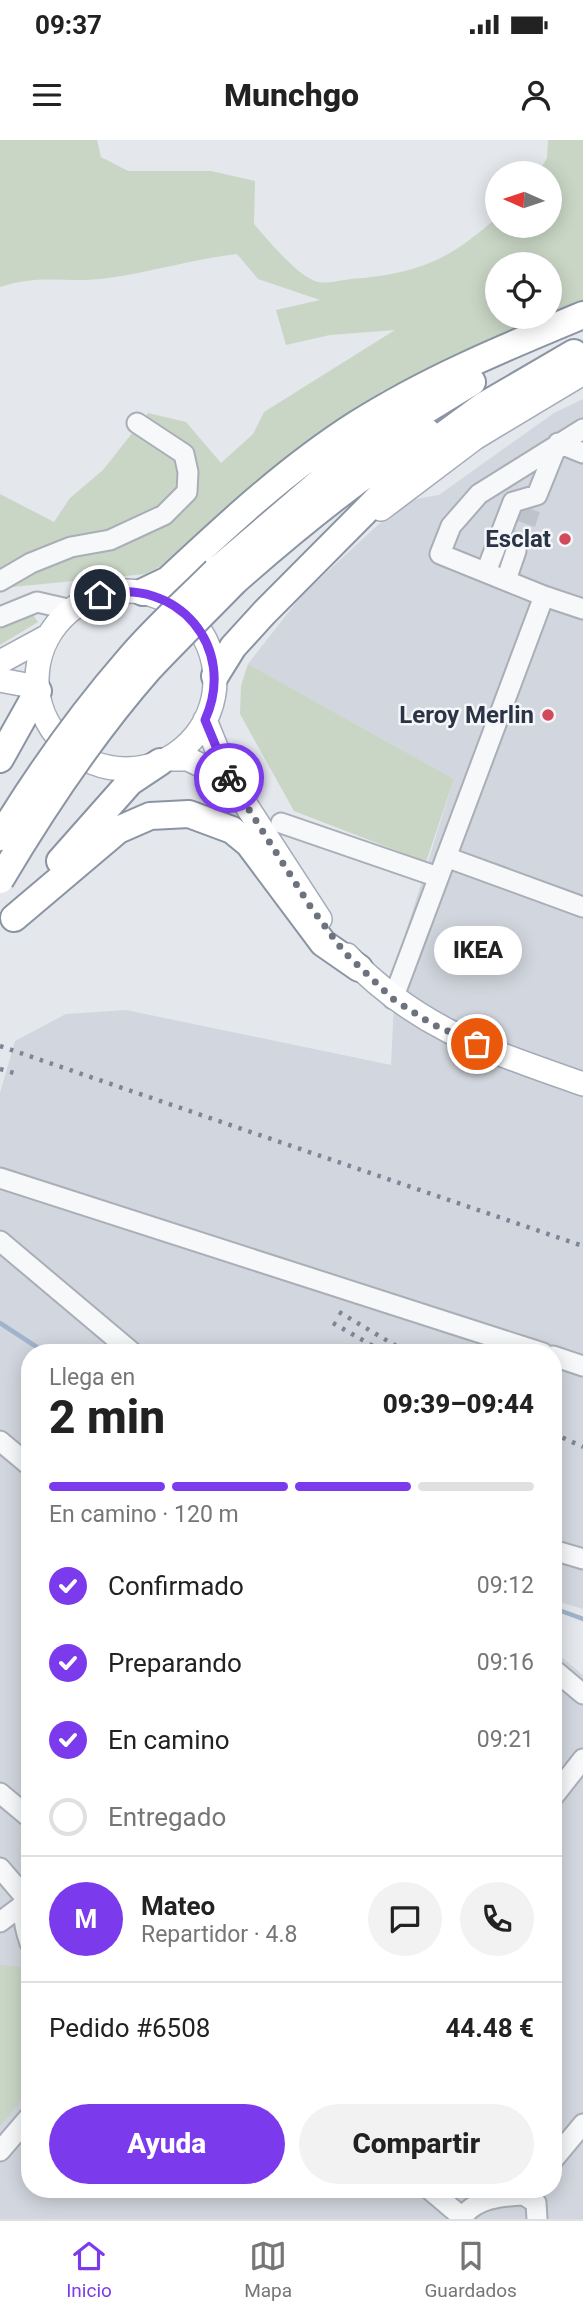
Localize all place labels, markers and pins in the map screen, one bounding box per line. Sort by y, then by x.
place label: Esclat [485,525,551,553]
marker: Esclat [557,531,573,547]
pin [70,565,130,625]
place label: Leroy Merlin [399,701,534,729]
marker: Leroy Merlin [540,707,556,723]
callout: IKEA [433,925,521,974]
pin [447,1014,507,1074]

